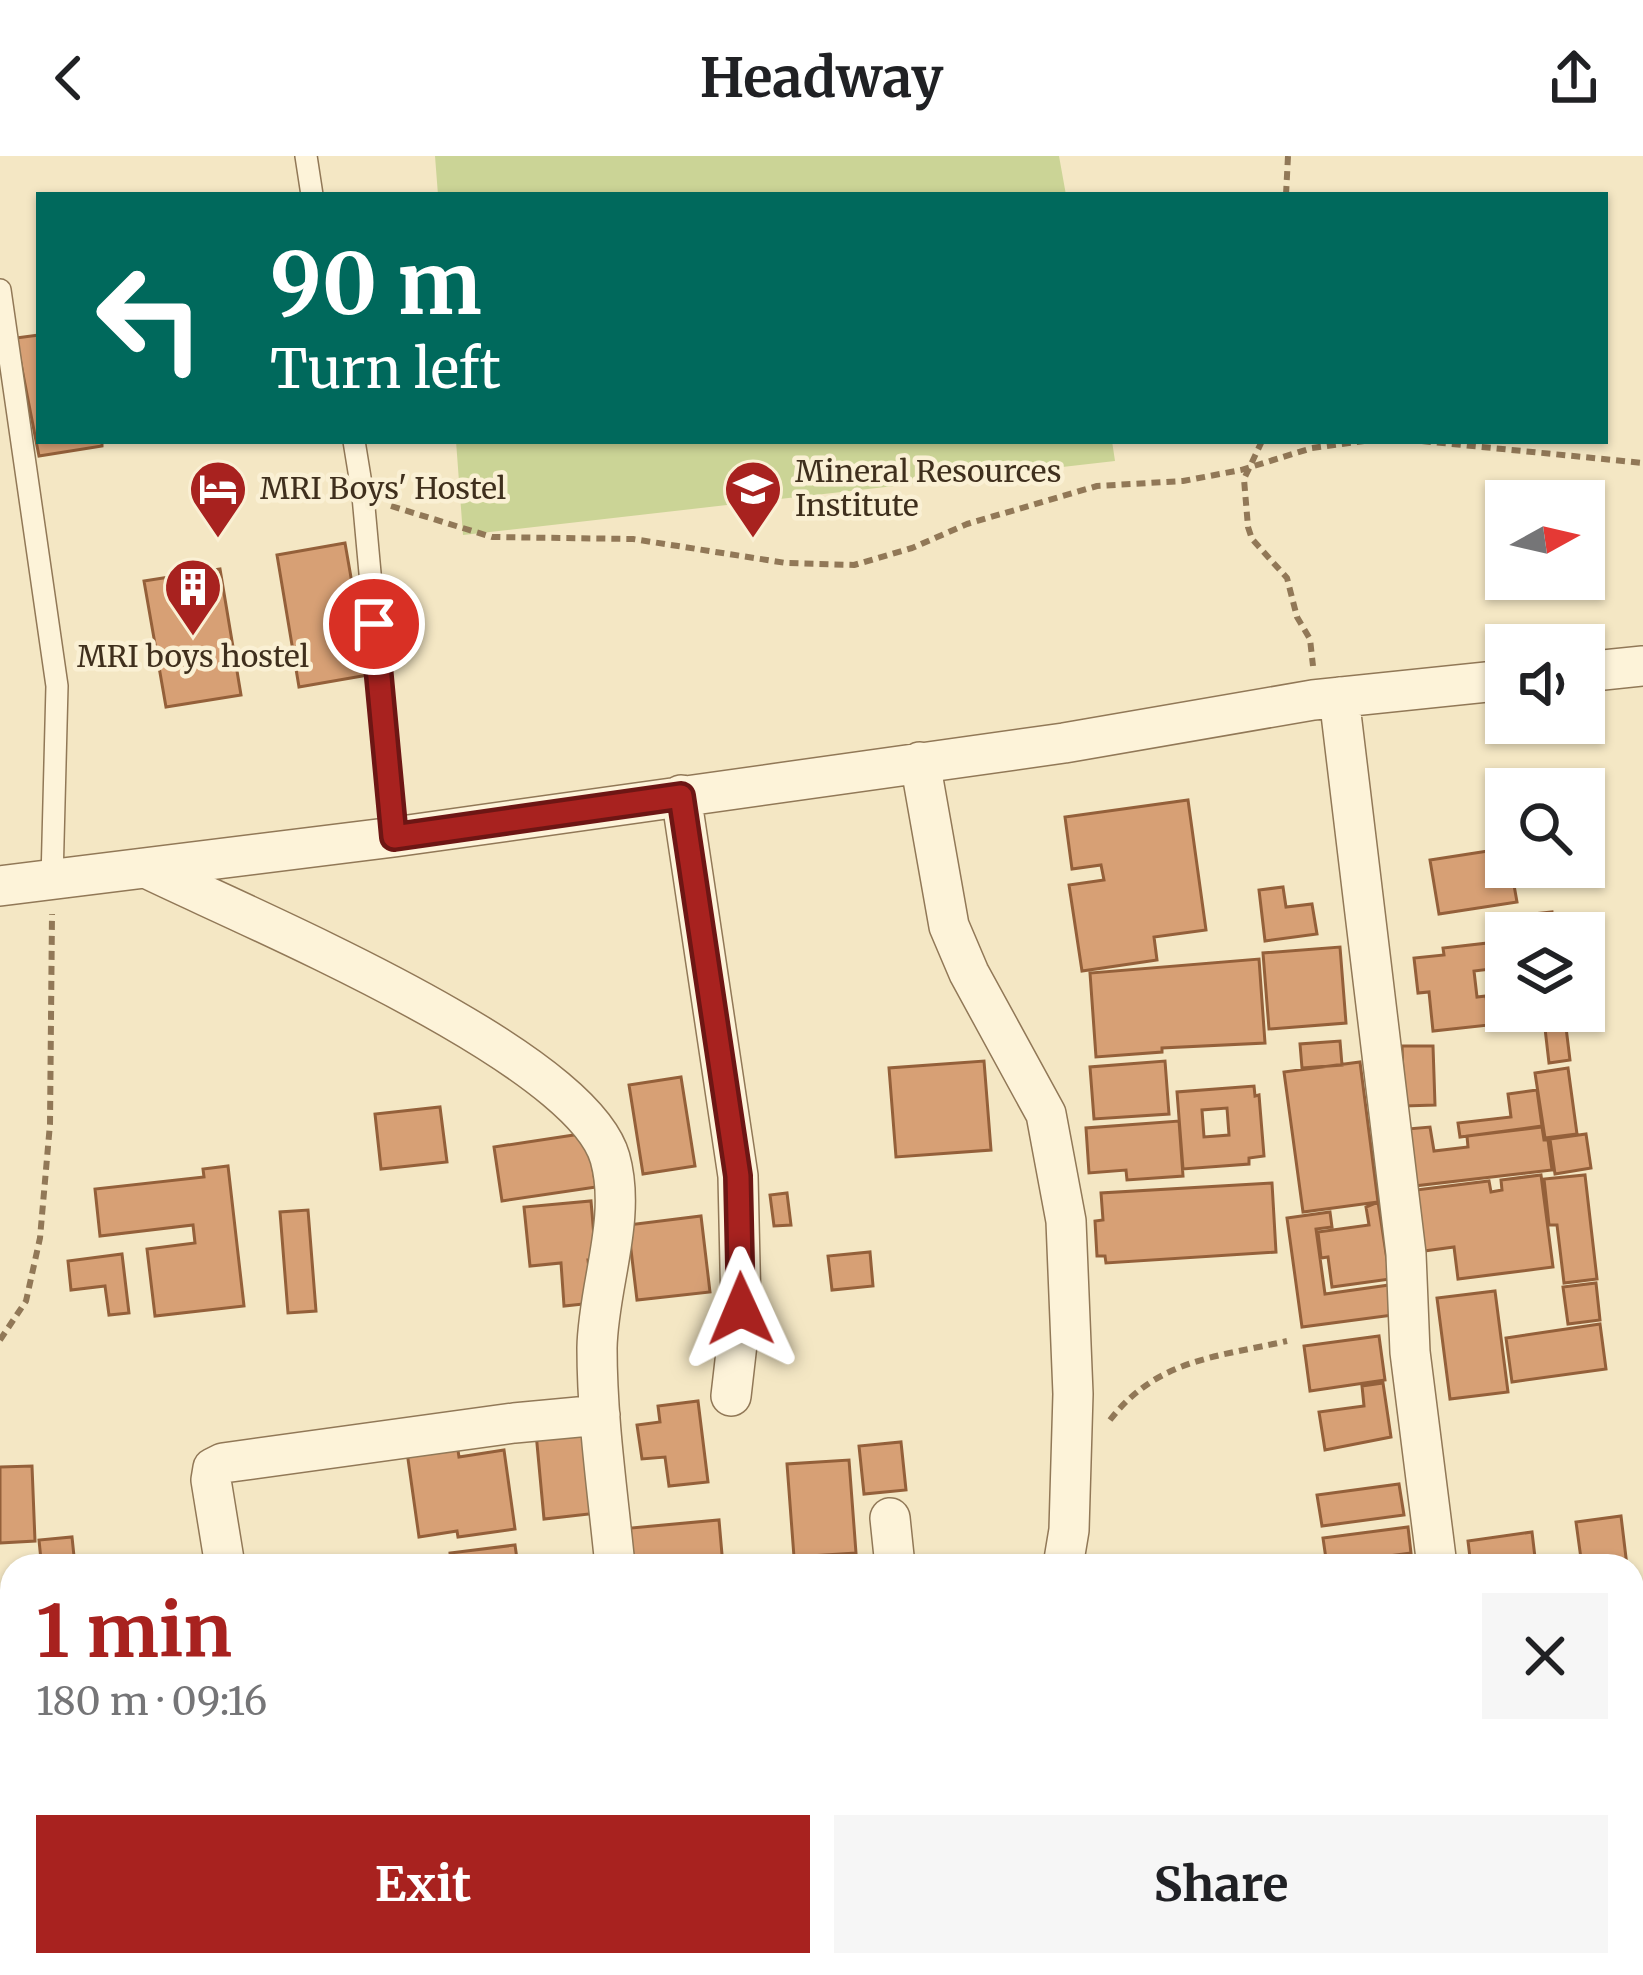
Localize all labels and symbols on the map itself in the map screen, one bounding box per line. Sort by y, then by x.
place label: Mineral Resources Institute [795,452,1061,524]
hotel icon: MRI Boys' Hostel [187,458,249,540]
school or university icon: Mineral Resources Institute [722,458,784,540]
place label: MRI Boys' Hostel [260,469,506,507]
north arrow [1485,480,1605,600]
building icon: MRI boys hostel [162,556,224,638]
pin [323,573,425,675]
place label: MRI boys hostel [77,637,309,675]
position arrow [678,1246,804,1372]

